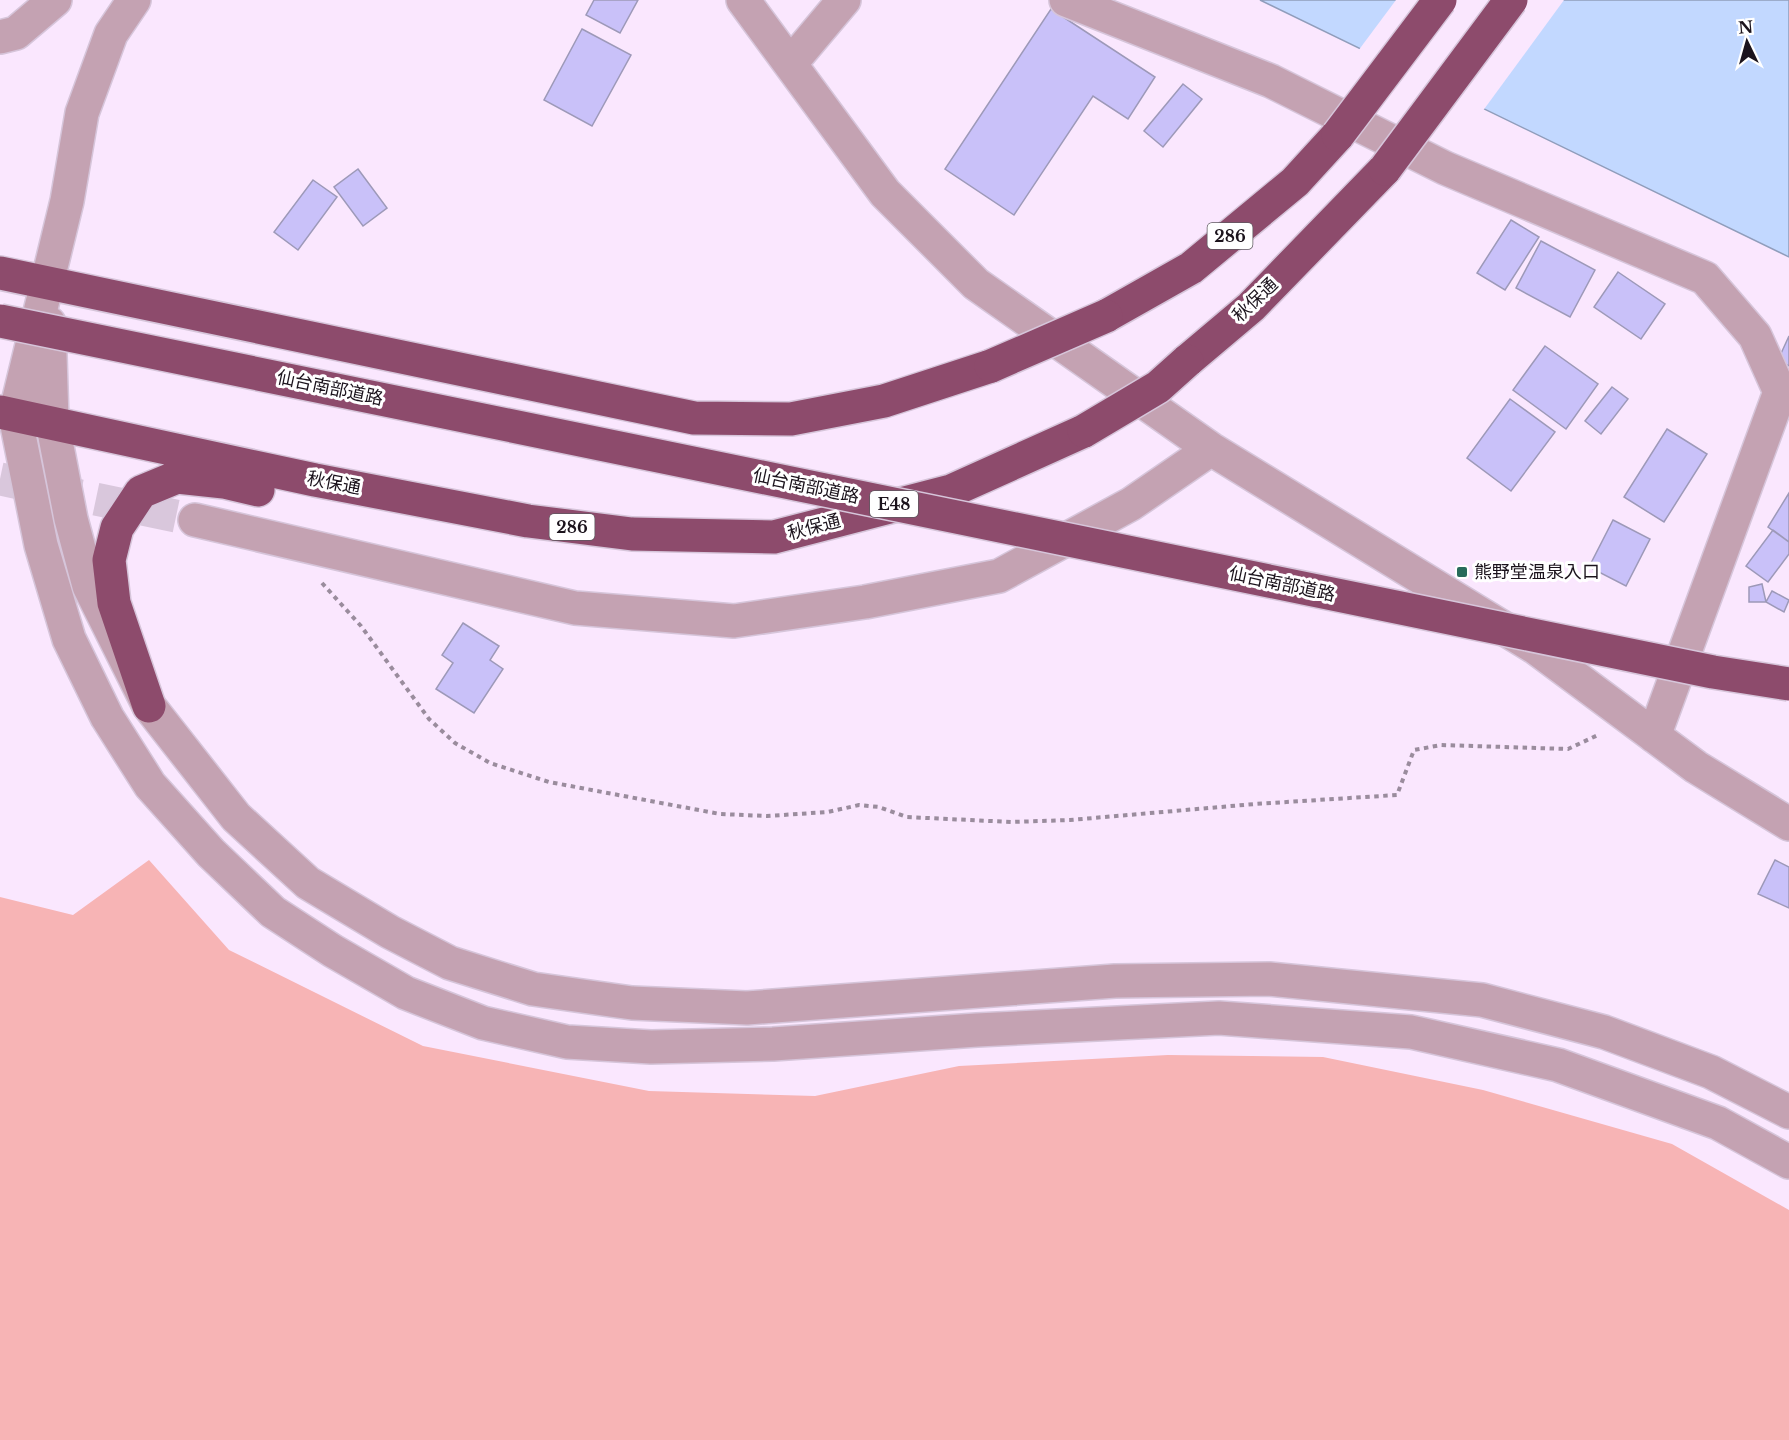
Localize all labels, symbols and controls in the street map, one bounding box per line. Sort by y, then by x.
north arrow [1717,12,1777,72]
text: N [1737,16,1754,38]
road number: 286 [1208,223,1252,249]
street label: 秋保通 [1228,273,1282,327]
street label: 仙台南部道路 [275,366,385,410]
street label: 仙台南部道路 [751,464,861,508]
street label: 秋保通 [305,467,363,499]
road number: E48 [870,491,918,517]
street label: 秋保通 [785,509,843,545]
road number: 286 [550,514,594,540]
place label: 熊野堂温泉入口 [1474,561,1600,583]
street label: 仙台南部道路 [1227,562,1337,606]
marker: 熊野堂温泉入口 [1455,565,1469,579]

